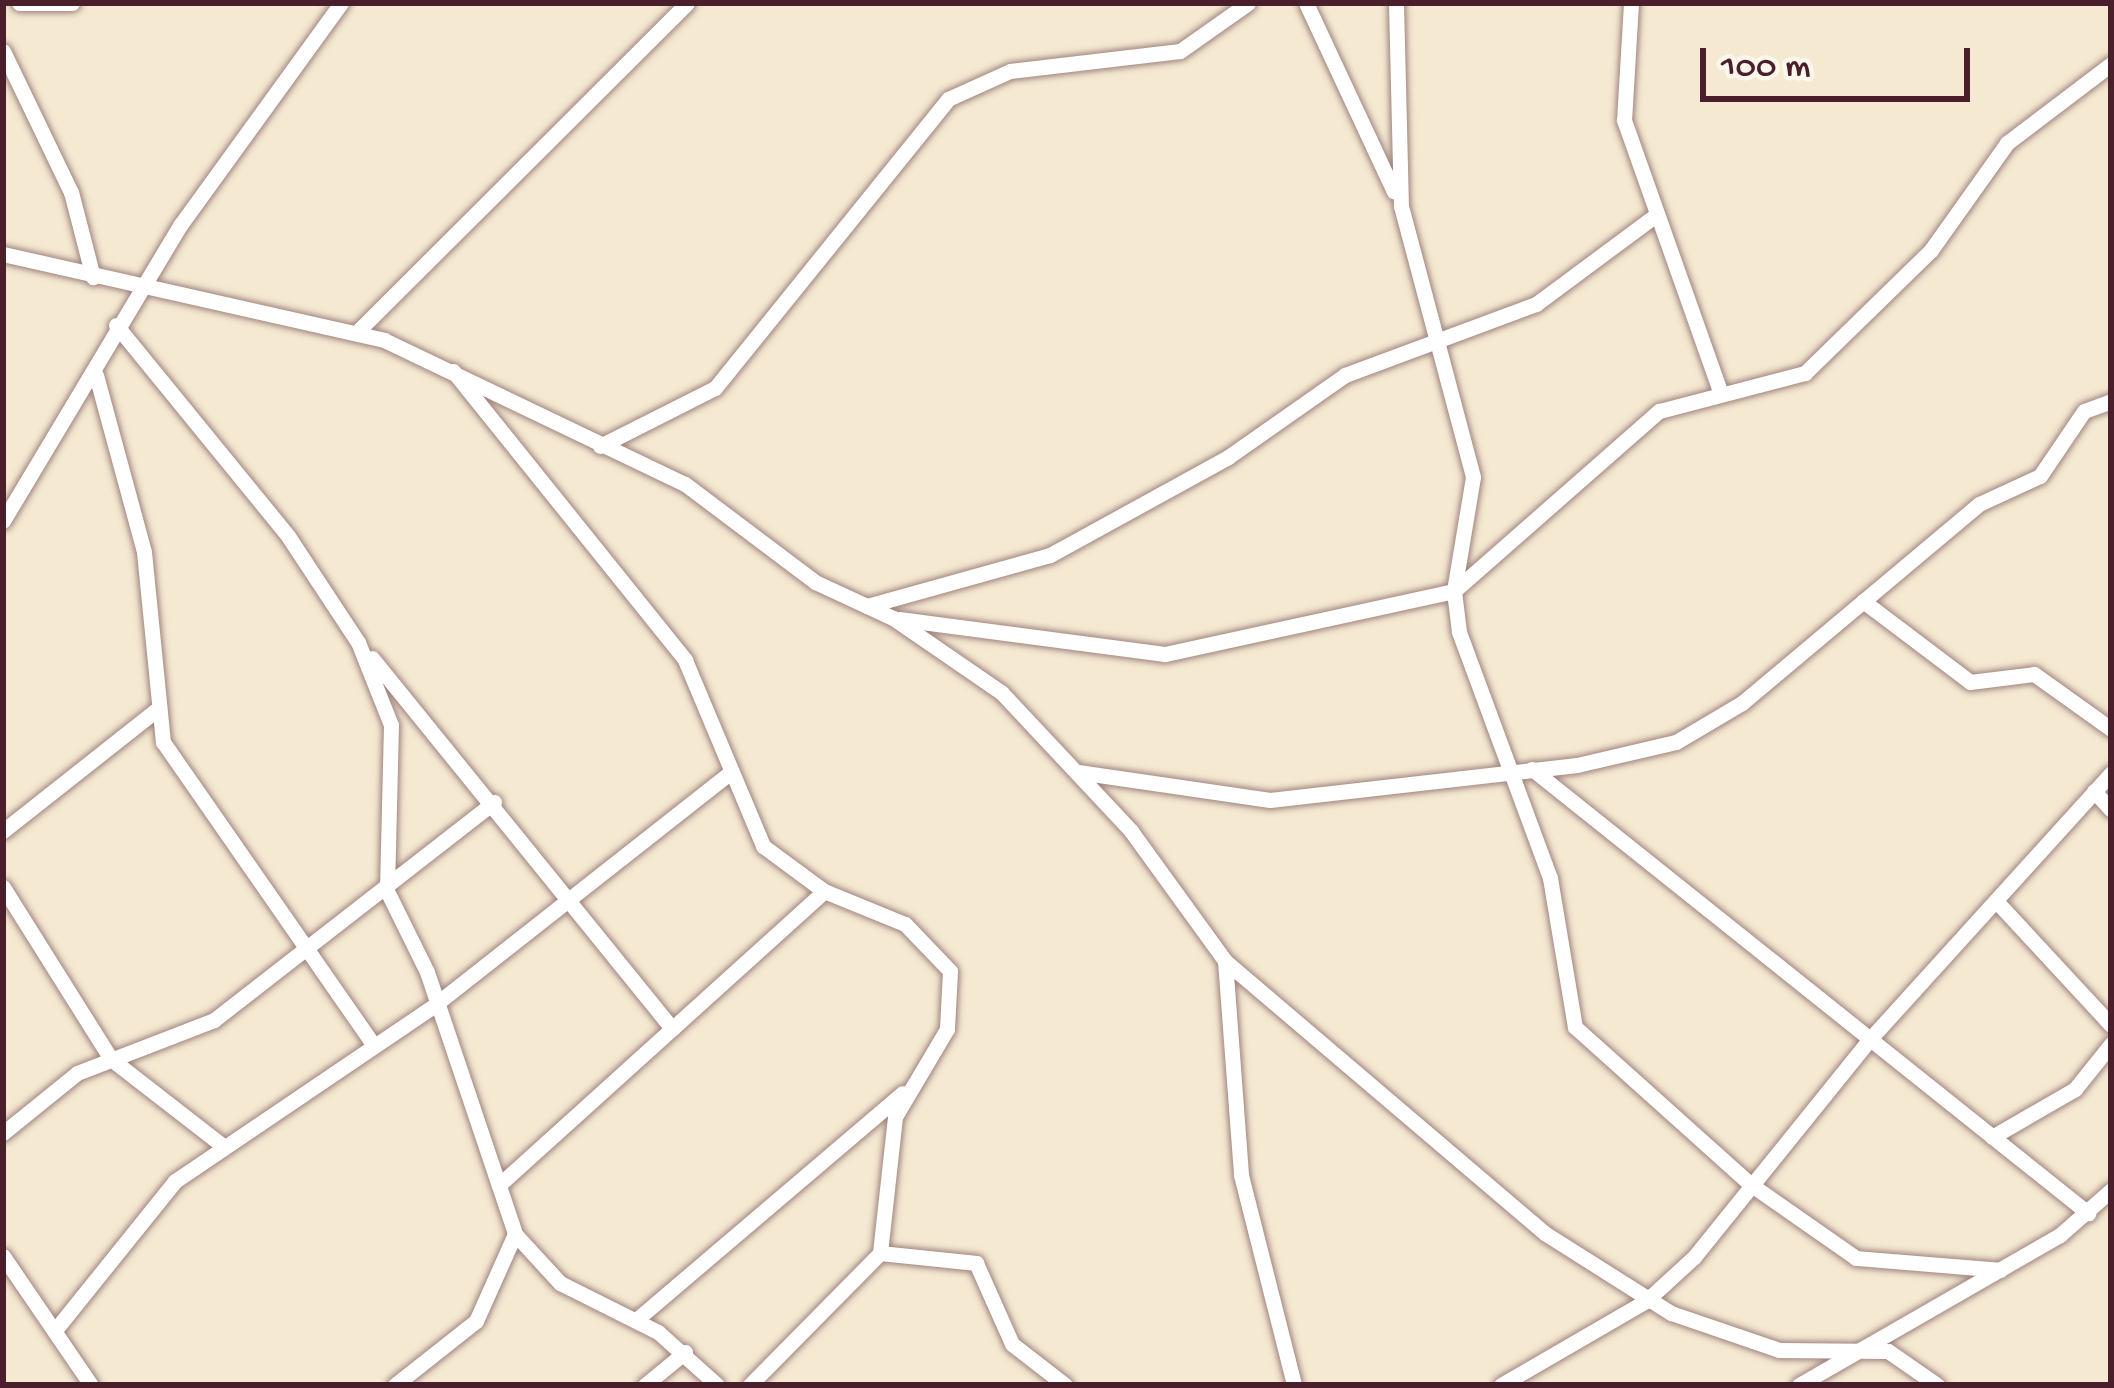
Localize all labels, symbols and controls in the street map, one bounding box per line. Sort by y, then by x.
scale bar [1706,24,1976,98]
text: 100 m [1721,47,1811,90]

